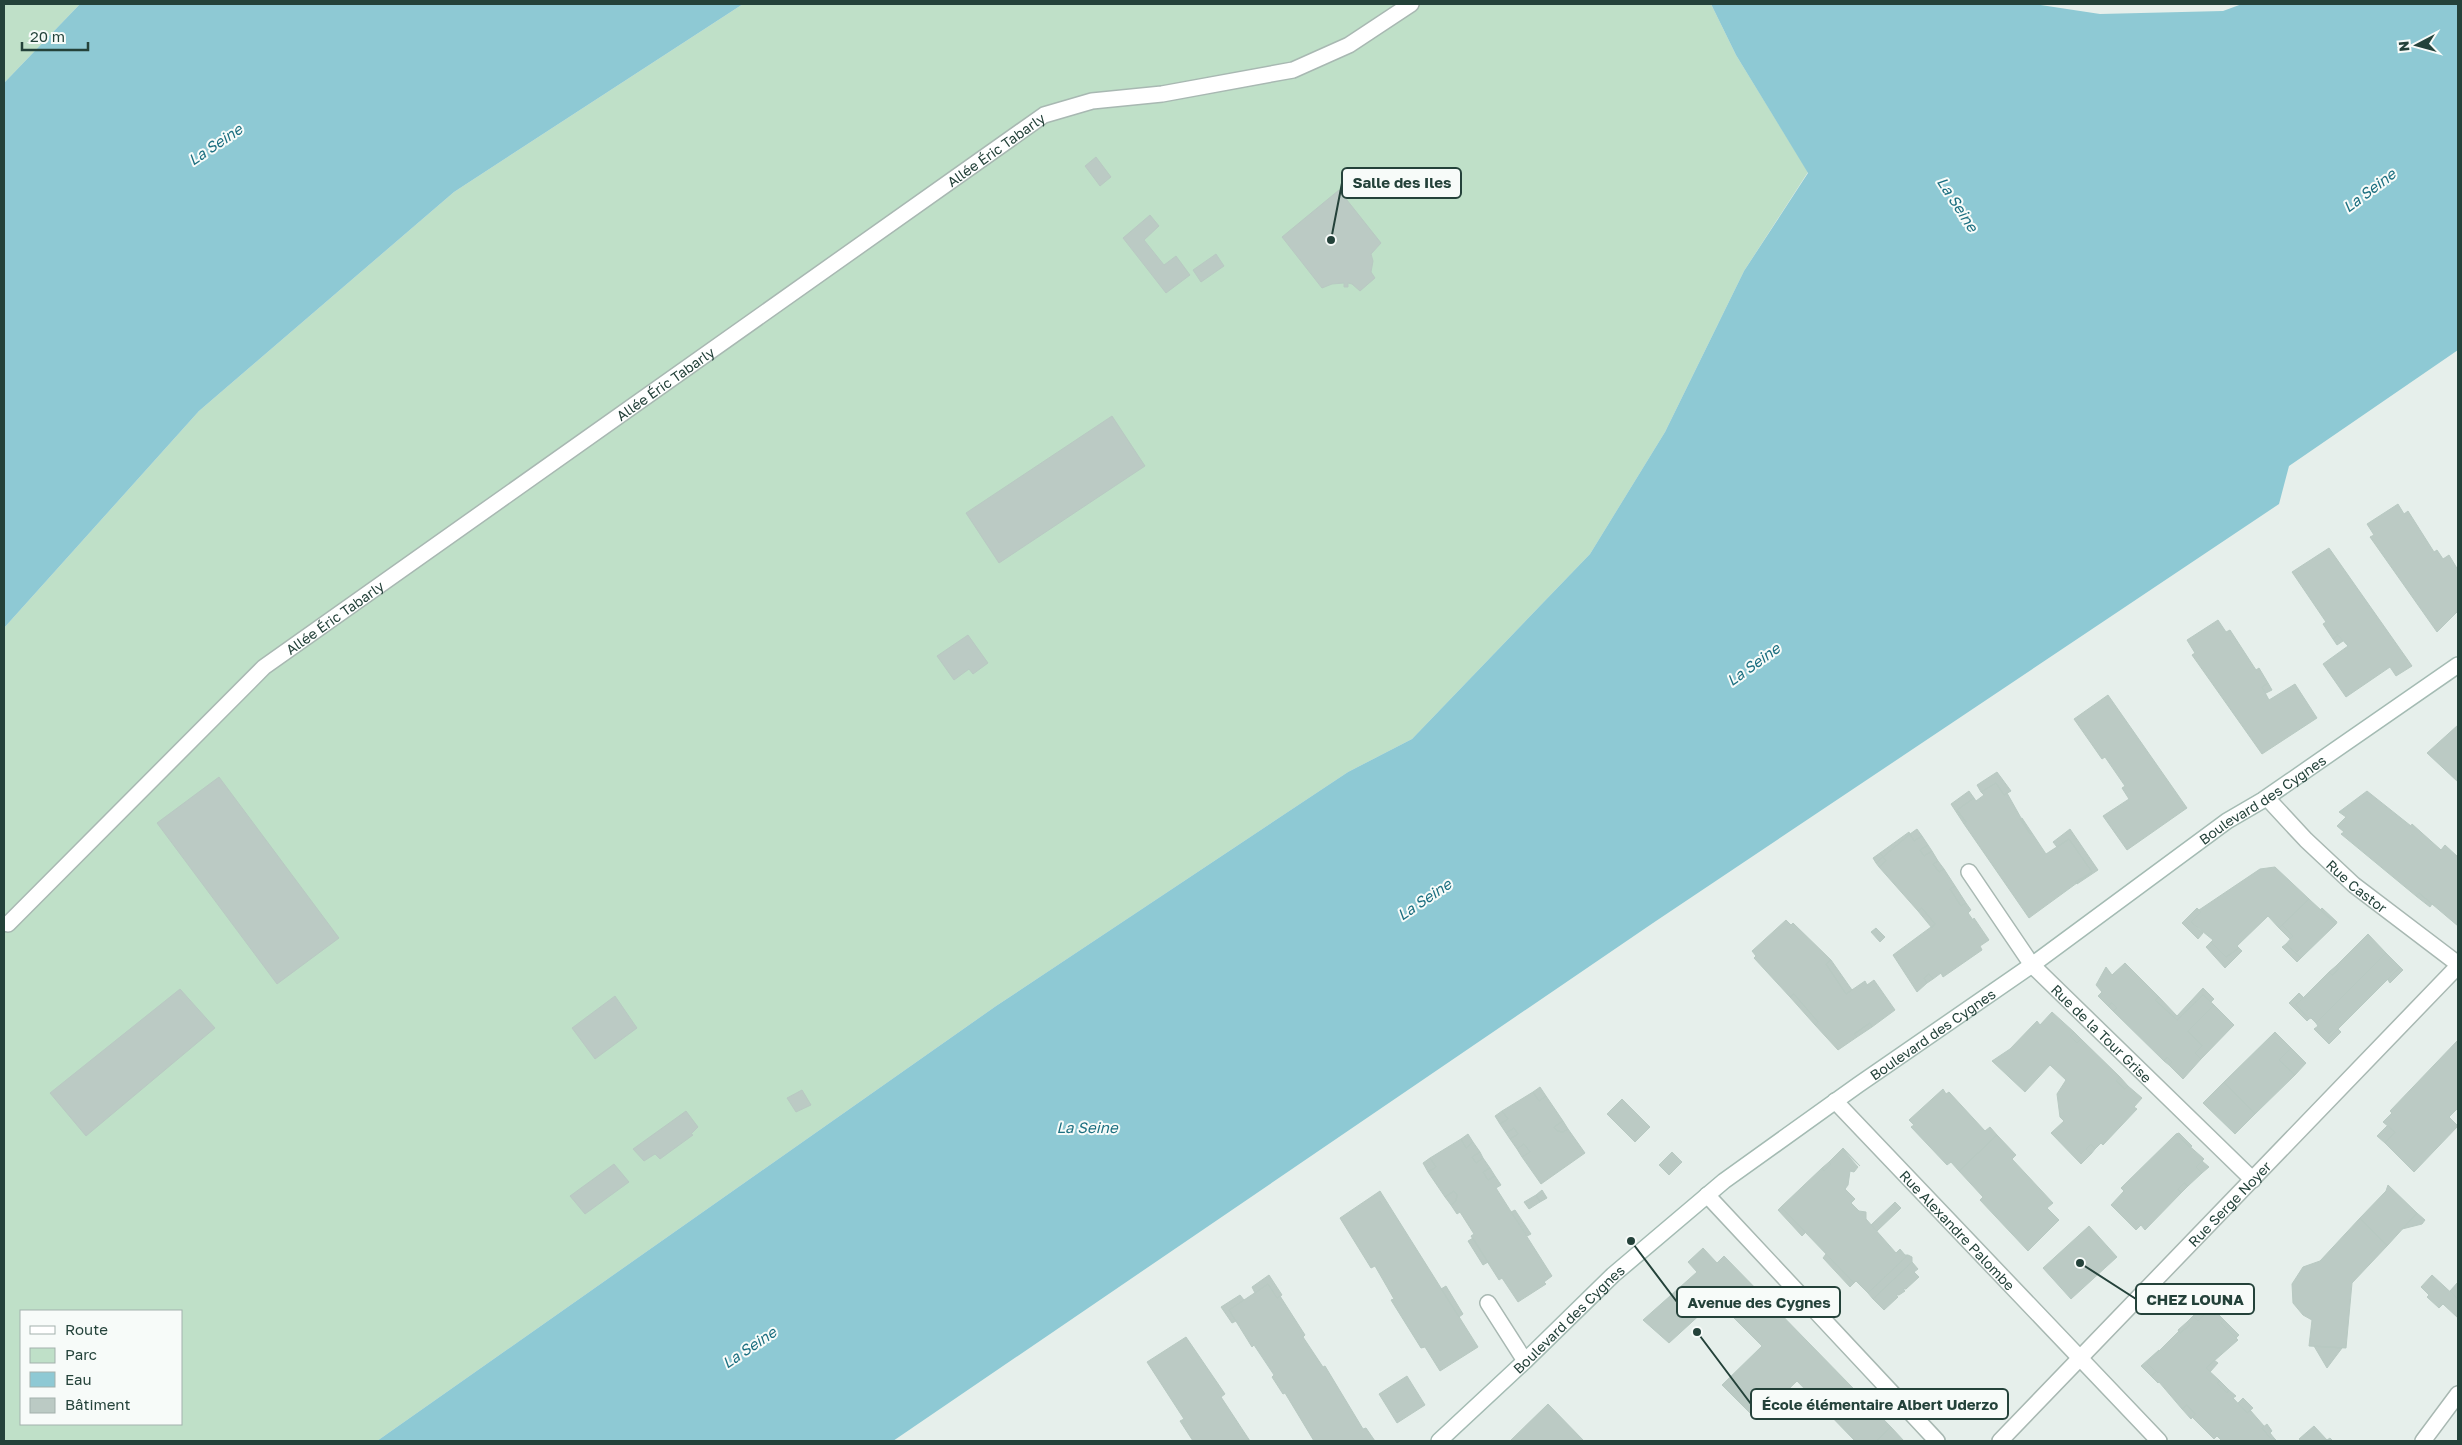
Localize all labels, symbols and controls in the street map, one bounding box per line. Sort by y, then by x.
scale bar [22,20,89,52]
north arrow [2392,20,2442,70]
text: 20 m [30,27,65,45]
text: N [2395,40,2413,53]
street label: Allée Éric Tabarly [943,109,1048,190]
water label: La Seine [185,119,246,169]
water label: La Seine [2339,164,2400,216]
callout: Salle des Iles [1342,168,1461,198]
text: Salle des Iles [1353,173,1451,191]
water label: La Seine [1934,173,1983,236]
street label: Allée Éric Tabarly [613,343,717,424]
street label: Allée Éric Tabarly [282,577,387,658]
water label: La Seine [1723,638,1784,689]
street label: Boulevard des Cygnes [2195,751,2329,847]
street label: Rue Castor [2323,856,2391,916]
water label: La Seine [1394,874,1455,924]
street label: Rue de la Tour Grise [2048,980,2156,1086]
street label: Boulevard des Cygnes [1866,985,1998,1083]
water label: La Seine [1056,1118,1119,1136]
street label: Rue Serge Noyer [2184,1157,2274,1250]
street label: Rue Alexandre Palombe [1897,1166,2019,1293]
street label: Boulevard des Cygnes [1509,1261,1628,1377]
callout: CHEZ LOUNA [2136,1284,2254,1314]
callout: Avenue des Cygnes [1677,1287,1840,1317]
text: CHEZ LOUNA [2146,1290,2244,1308]
text: Avenue des Cygnes [1687,1293,1831,1311]
legend [20,1310,182,1425]
text: Route [65,1320,108,1338]
water label: La Seine [719,1322,780,1372]
text: Parc [65,1345,97,1363]
text: Eau [65,1370,92,1388]
callout: École élémentaire Albert Uderzo [1751,1389,2008,1419]
text: Bâtiment [65,1395,130,1413]
text: École élémentaire Albert Uderzo [1762,1395,1998,1413]

